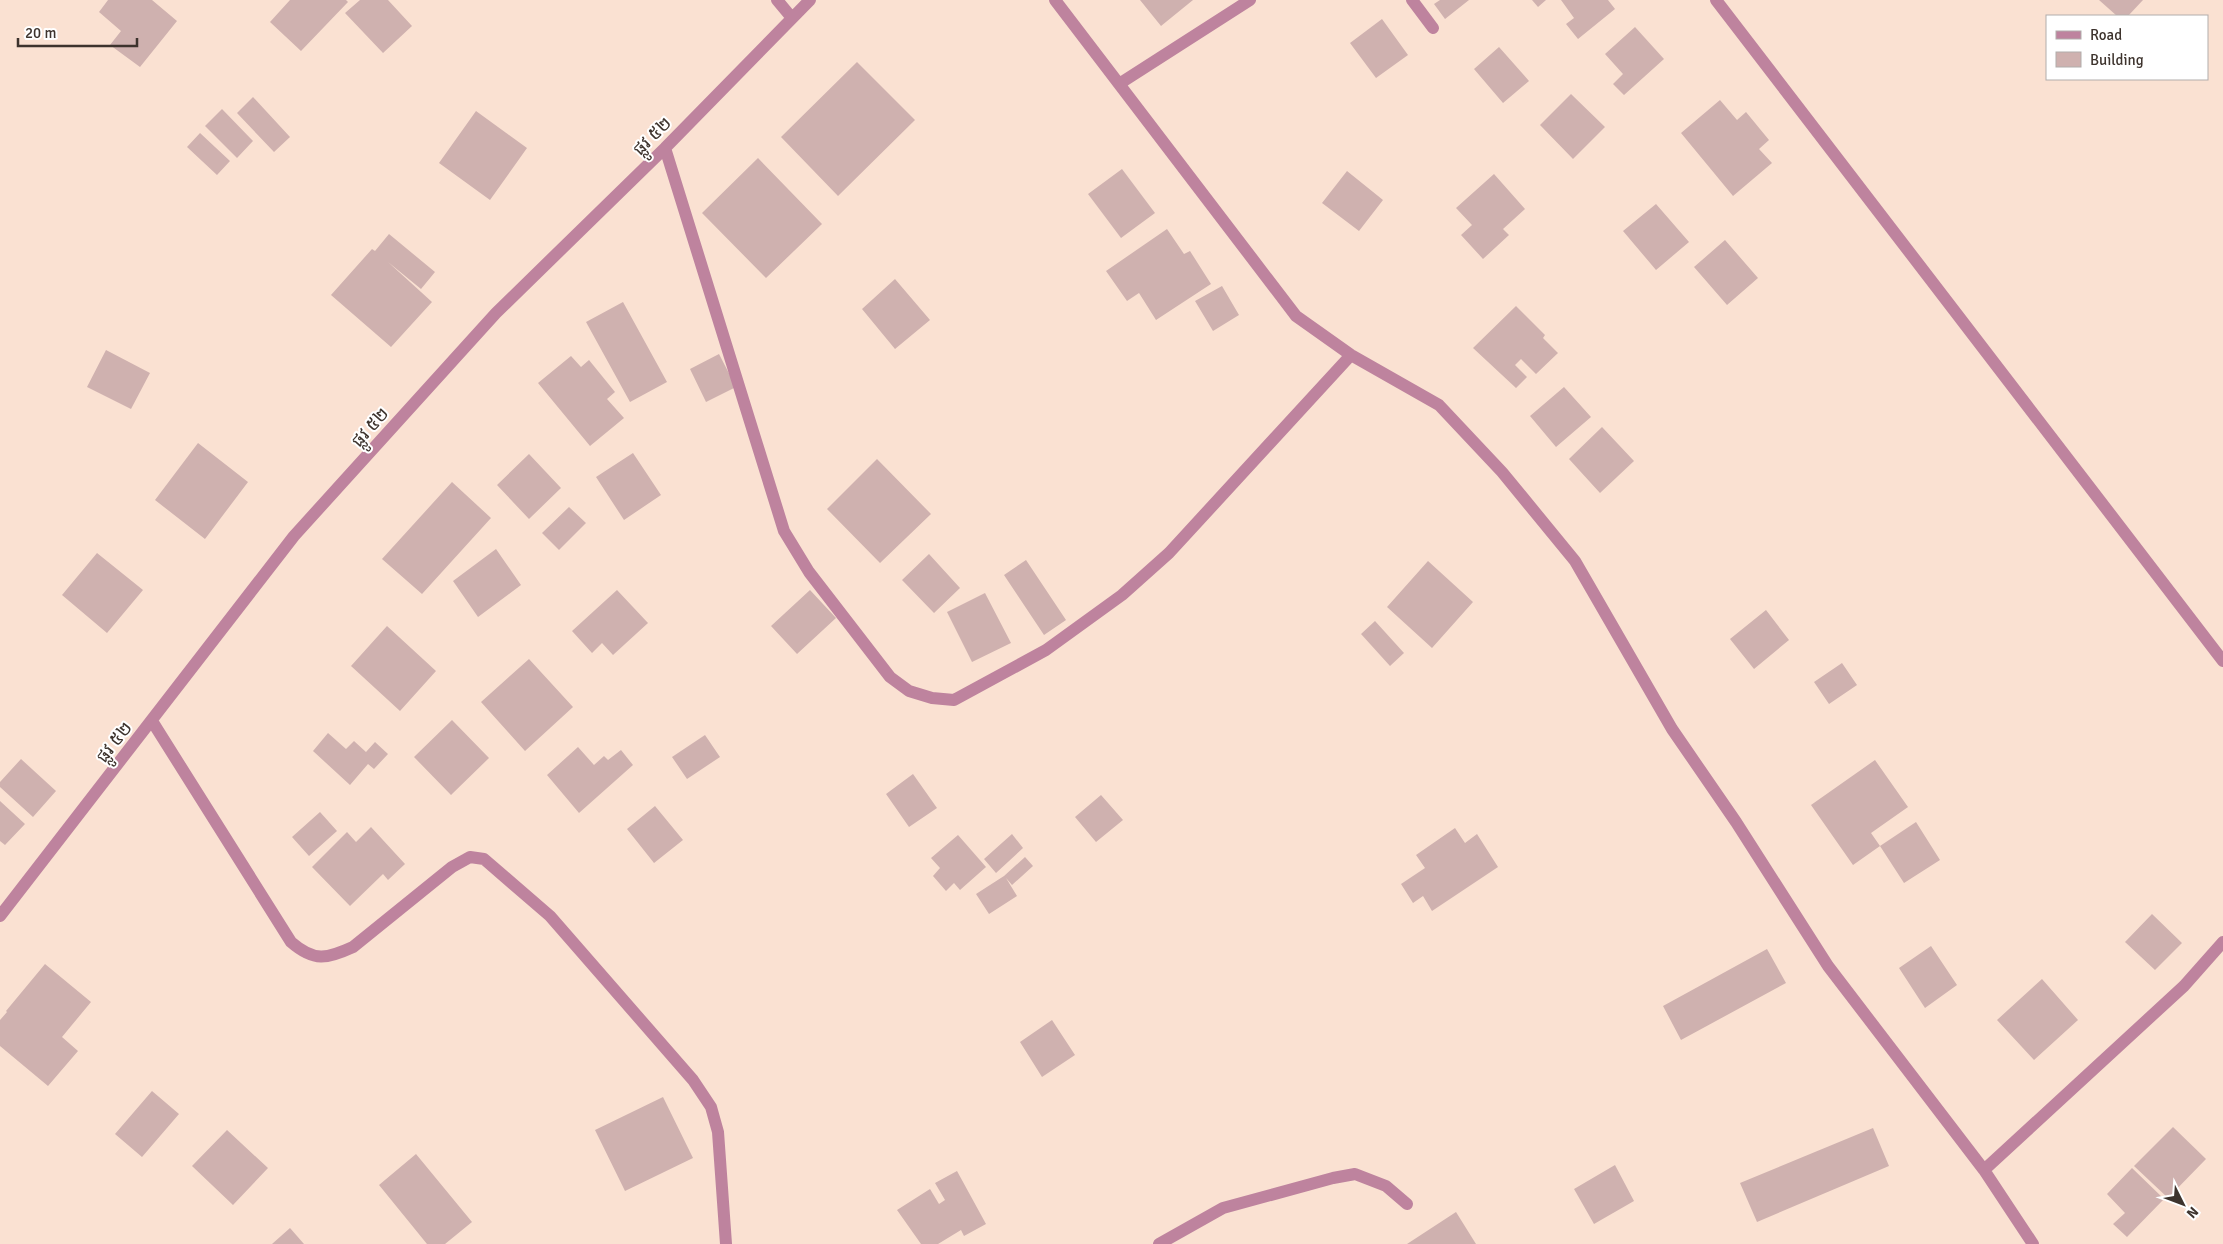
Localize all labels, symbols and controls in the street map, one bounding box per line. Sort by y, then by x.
scale bar [18,15,136,47]
legend [2046,15,2208,80]
text: 20 m [25,24,56,42]
text: Road [2090,26,2122,44]
text: Building [2090,51,2144,69]
street label: ផ្លូវ ៥២ [628,112,680,164]
street label: ផ្លូវ ៥២ [346,402,398,455]
street label: ផ្លូវ ៥២ [91,717,141,770]
north arrow [2158,1179,2208,1229]
text: N [2183,1203,2202,1222]

